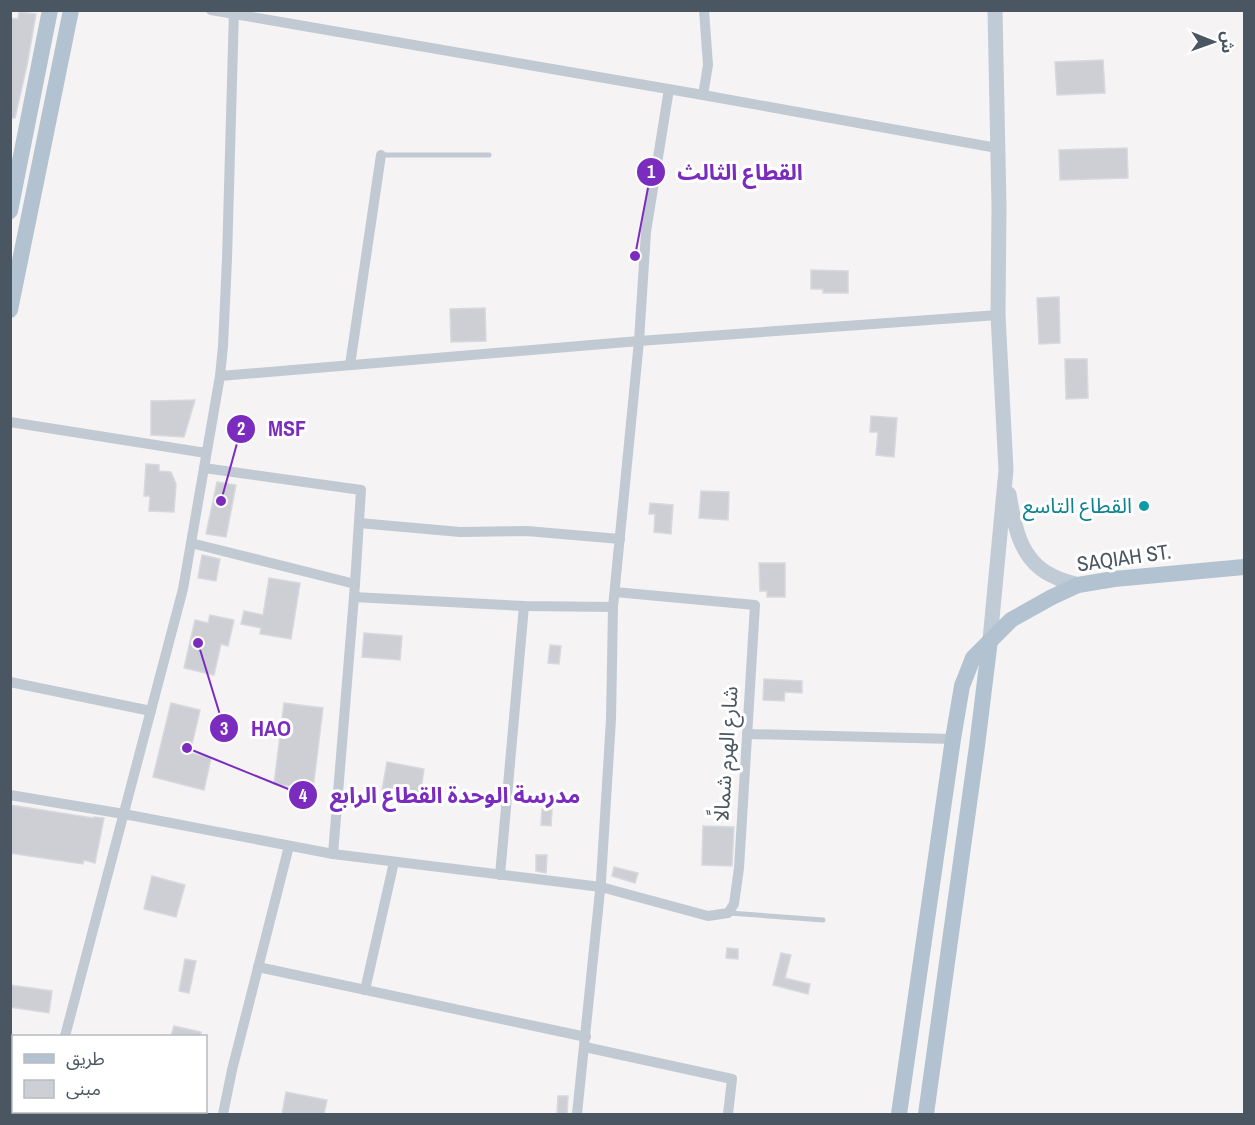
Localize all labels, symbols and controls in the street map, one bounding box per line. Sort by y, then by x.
north arrow [1183,12,1243,72]
text: ش [1217,31,1239,53]
callout: القطاع الثالث [636,152,815,192]
text: القطاع الثالث [677,157,803,189]
text: 1 [647,159,656,184]
callout: MSF [226,409,318,449]
text: MSF [268,413,306,443]
text: 2 [237,416,245,441]
place label: القطاع التاسع [1023,491,1132,521]
marker: القطاع التاسع [1137,499,1151,513]
street label: SAQIAH ST. [1075,537,1173,578]
street label: شارع الهرم شمالًا [705,685,747,823]
callout: HAO [209,708,303,748]
text: HAO [251,713,291,743]
text: 3 [220,716,228,741]
callout: مدرسة الوحدة القطاع الرابع [288,775,593,815]
text: مدرسة الوحدة القطاع الرابع [330,780,580,812]
text: 4 [299,783,308,808]
legend [12,1035,207,1113]
text: طريق [66,1046,105,1071]
text: مبنى [66,1076,101,1101]

